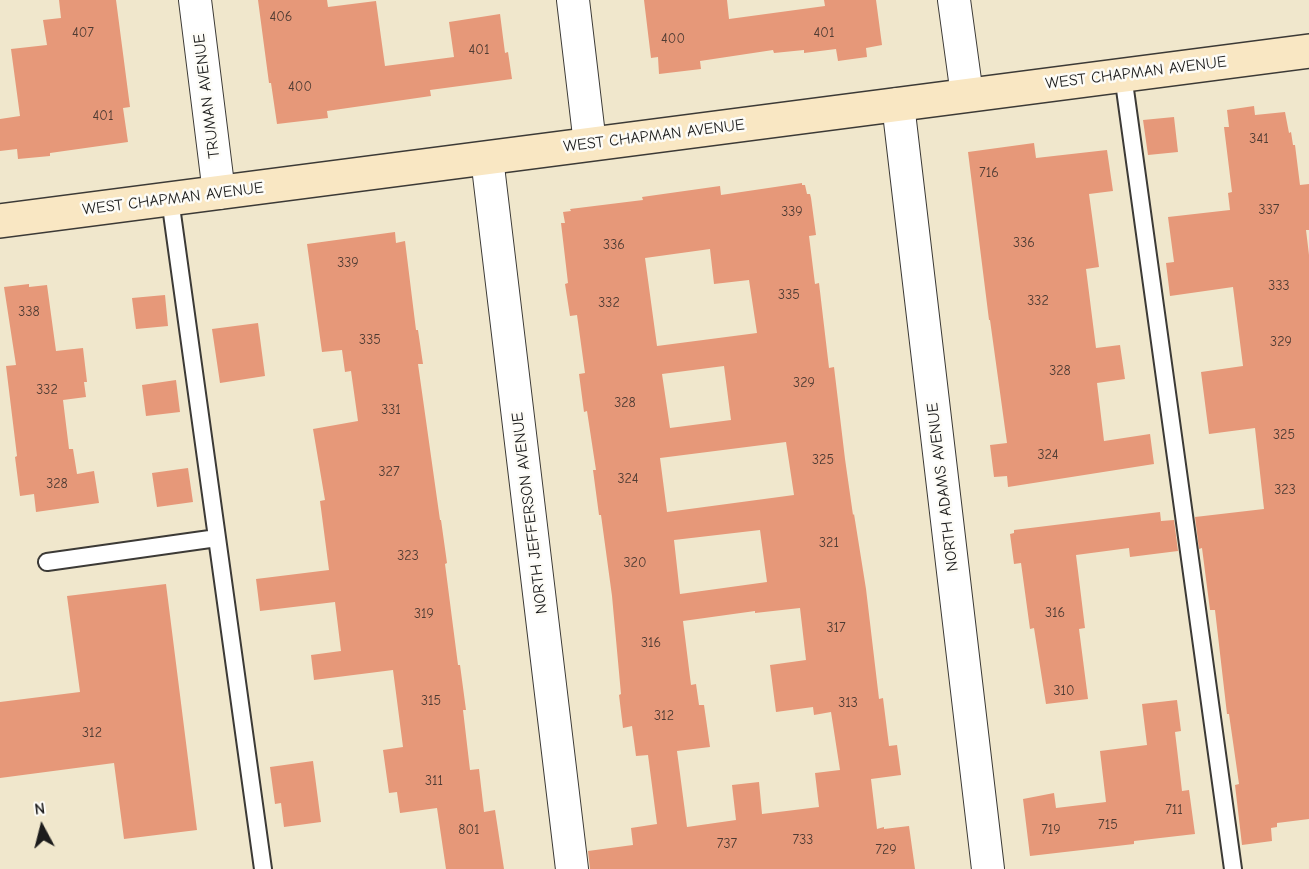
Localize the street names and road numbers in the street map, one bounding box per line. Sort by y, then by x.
street label: TRUMAN AVENUE [190,33,224,159]
street label: WEST CHAPMAN AVENUE [1044,52,1228,94]
street label: WEST CHAPMAN AVENUE [562,115,746,157]
street label: WEST CHAPMAN AVENUE [81,178,265,220]
street label: NORTH ADAMS AVENUE [923,402,963,572]
street label: NORTH JEFFERSON AVENUE [508,411,552,615]

